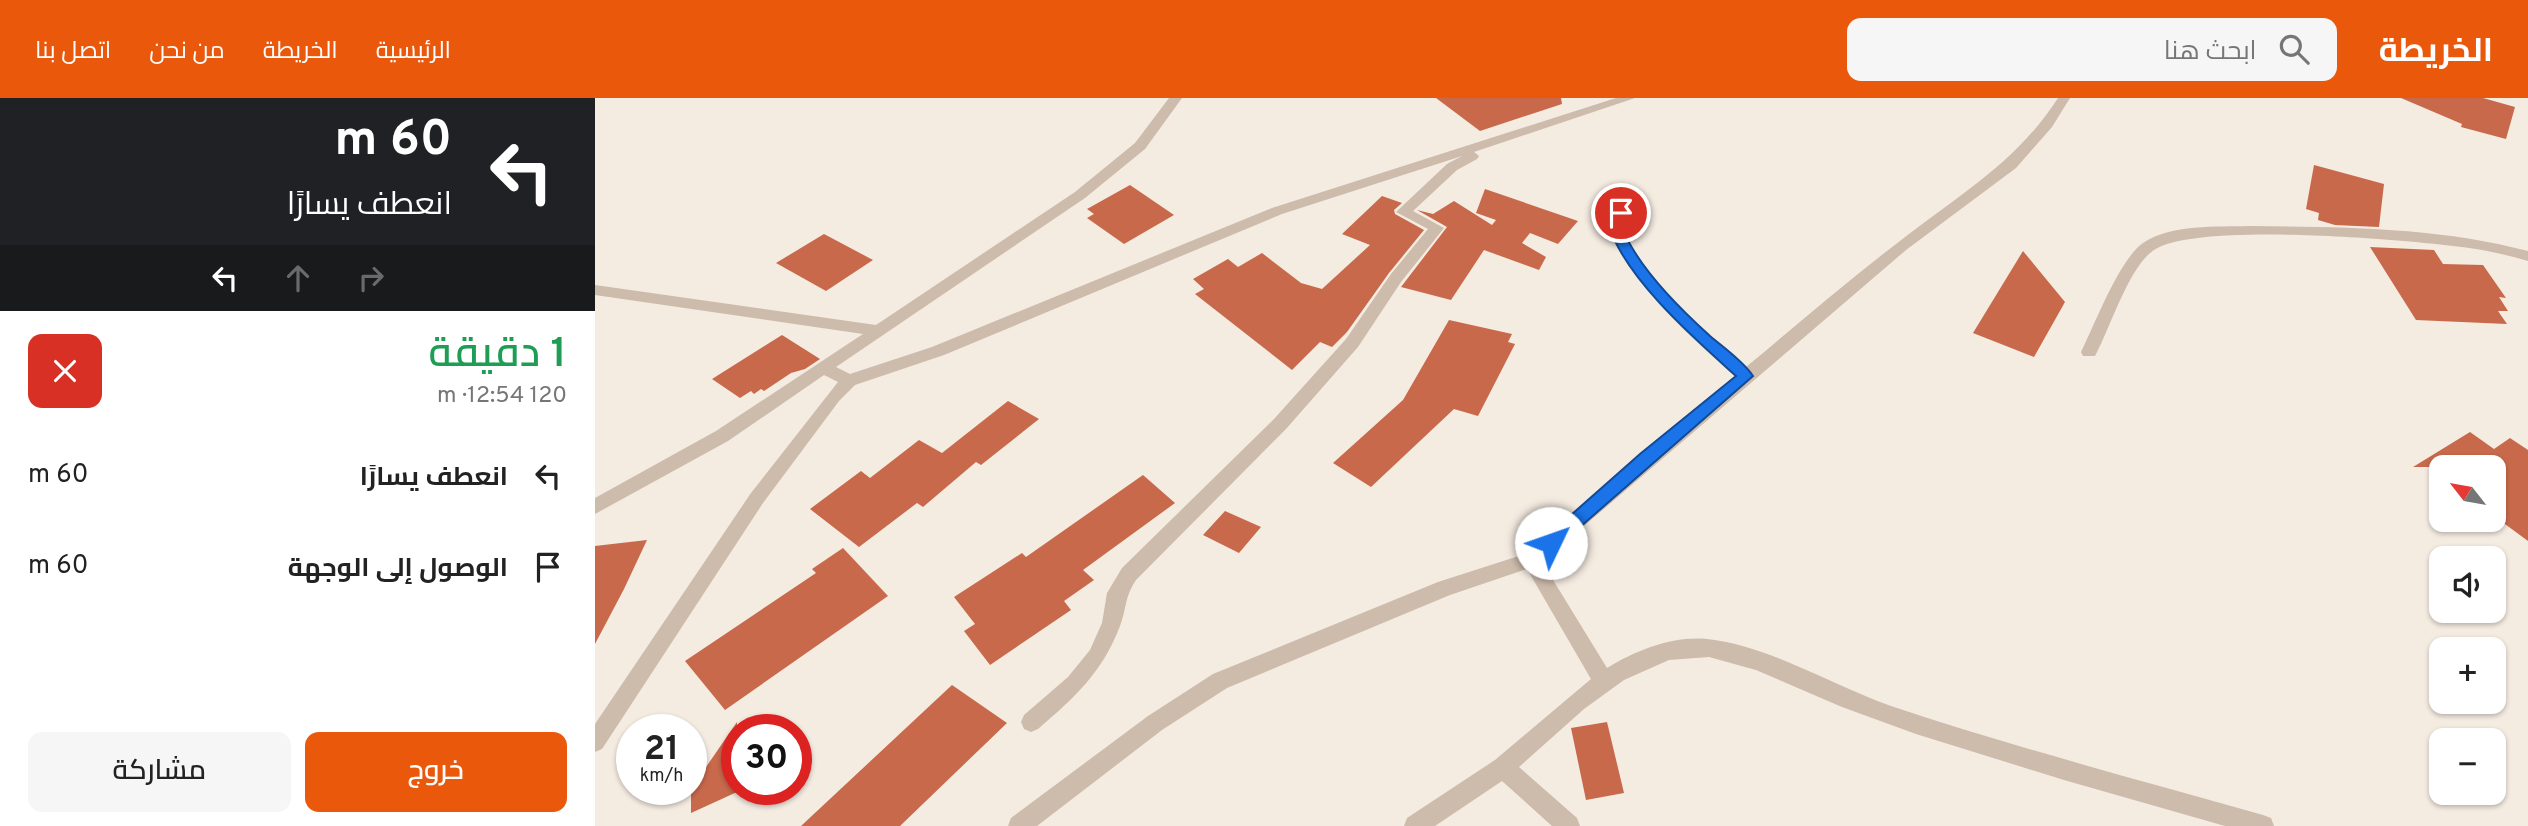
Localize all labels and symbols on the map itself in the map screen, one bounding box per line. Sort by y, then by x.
pin [1591,183,1651,243]
north arrow [2429,455,2506,532]
position arrow [1514,506,1588,580]
speed limit sign: 30 [721,714,812,805]

